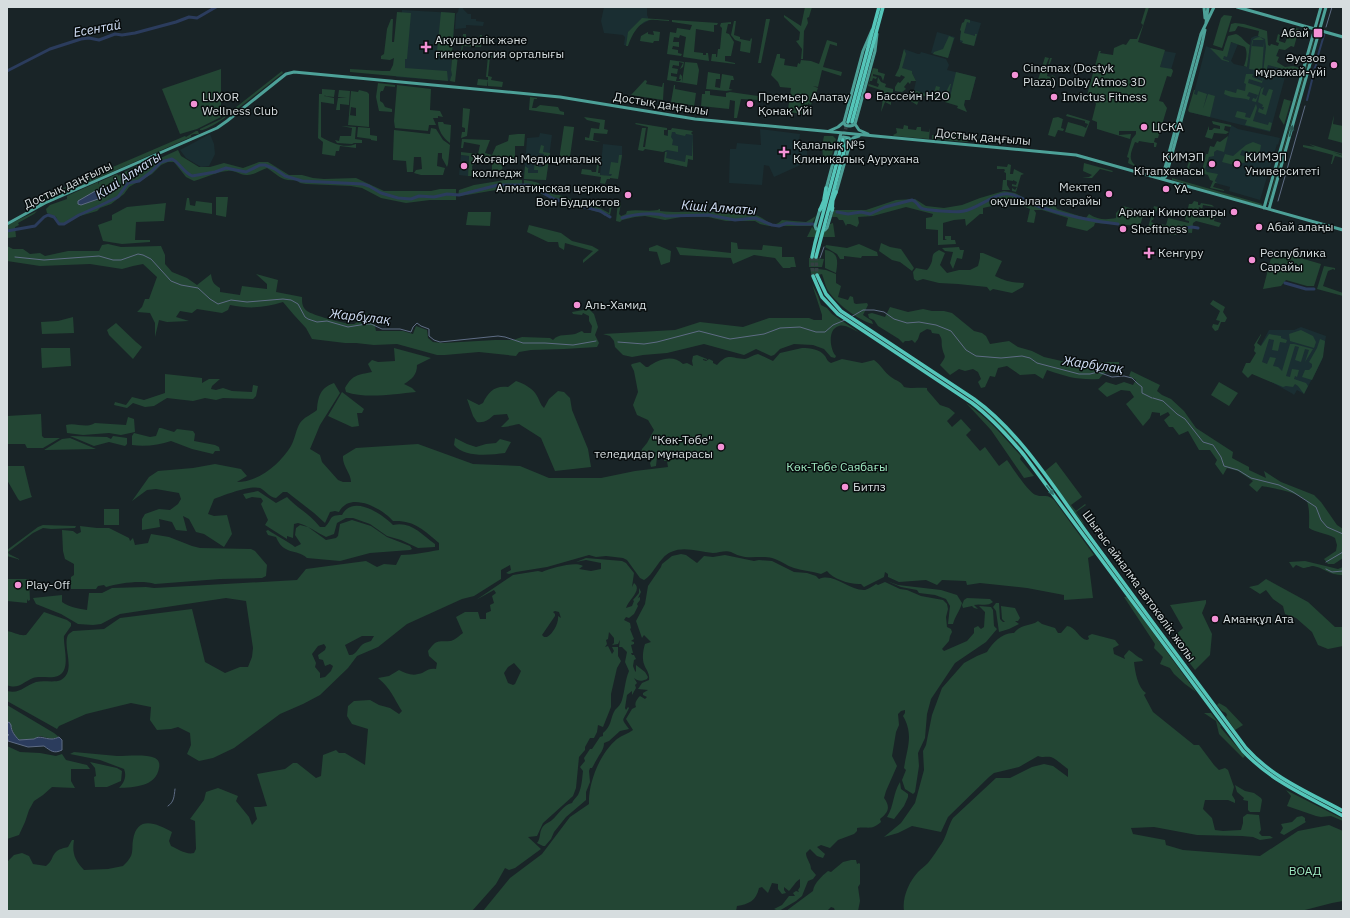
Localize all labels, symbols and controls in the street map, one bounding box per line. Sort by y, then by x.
water label: Есентай [72,16,122,41]
place label: Абай [1281,25,1309,40]
marker: Абай [1312,27,1324,39]
place label: Акушерлік және гинекология орталығы [435,32,564,61]
marker: Акушерлік және гинекология орталығы [420,41,432,53]
place label: Әуезов мұражай-үйі [1255,50,1326,79]
place label: Cinemax (Dostyk Plaza) Dolby Atmos 3D [1023,60,1146,89]
marker: Әуезов мұражай-үйі [1329,60,1339,70]
marker: Cinemax (Dostyk Plaza) Dolby Atmos 3D [1010,70,1020,80]
place label: Бассейн H2O [876,88,950,103]
place label: LUXOR Wellness Club [202,89,278,118]
street label: Достық даңғылы [613,89,710,118]
place label: Премьер Алатау Қонақ Үйі [758,89,850,118]
place label: Invictus Fitness [1062,89,1147,104]
marker: Бассейн H2O [863,91,873,101]
marker: Invictus Fitness [1049,92,1059,102]
marker: LUXOR Wellness Club [189,99,199,109]
marker: Премьер Алатау Қонақ Үйі [745,99,755,109]
place label: ЦСКА [1152,119,1184,134]
marker: ЦСКА [1139,122,1149,132]
street label: Достық даңғылы [935,125,1031,148]
one-way arrow [1288,125,1294,137]
place label: Қалалық №5 Клиникалық Аурухана [793,137,920,166]
marker: Қалалық №5 Клиникалық Аурухана [778,146,790,158]
water label: Кіші Алматы [92,148,165,203]
place label: КИМЭП Кітапханасы [1134,149,1204,178]
place label: КИМЭП Университеті [1245,149,1320,178]
place label: Жоғары Медициналық колледж [472,151,601,180]
street label: Достық даңғылы [21,157,114,212]
marker: КИМЭП Кітапханасы [1207,159,1217,169]
marker: КИМЭП Университеті [1232,159,1242,169]
marker: Жоғары Медициналық колледж [459,161,469,171]
place label: Мектеп оқушылары сарайы [990,179,1101,208]
place label: Алматинская церковь Вон Буддистов [496,180,620,209]
place label: YA. [1174,181,1192,196]
marker: YA. [1161,184,1171,194]
marker: Мектеп оқушылары сарайы [1104,189,1114,199]
marker: Алматинская церковь Вон Буддистов [623,190,633,200]
water label: Кіші Алматы [681,196,757,219]
place label: Арман Кинотеатры [1119,204,1226,219]
marker: Арман Кинотеатры [1229,207,1239,217]
place label: Абай алаңы [1267,219,1334,234]
place label: Shefitness [1131,221,1188,236]
marker: Абай алаңы [1254,222,1264,232]
marker: Shefitness [1118,224,1128,234]
place label: Кенгуру [1158,245,1204,260]
place label: Республика Сарайы [1260,245,1327,274]
marker: Кенгуру [1143,247,1155,259]
marker: Республика Сарайы [1247,255,1257,265]
place label: Аль-Хамид [585,297,646,312]
marker: Аль-Хамид [572,300,582,310]
water label: Жарбұлақ [328,305,391,328]
water label: Жарбұлақ [1060,352,1124,377]
place label: "Көк-Төбе" теледидар мұнарасы [594,432,713,461]
marker: "Көк-Төбе" теледидар мұнарасы [716,442,726,452]
park label: Көк-Төбе Саябағы [786,459,888,474]
place label: Битлз [853,479,886,494]
marker: Битлз [840,482,850,492]
one-way arrow [1046,485,1054,496]
street label: Шығыс айналма автокөлік жолы [1079,507,1199,664]
place label: Play-Off [26,577,70,592]
marker: Play-Off [13,580,23,590]
place label: Аманқұл Ата [1223,611,1294,626]
marker: Аманқұл Ата [1210,614,1220,624]
park label: ВОАД [1289,863,1322,878]

